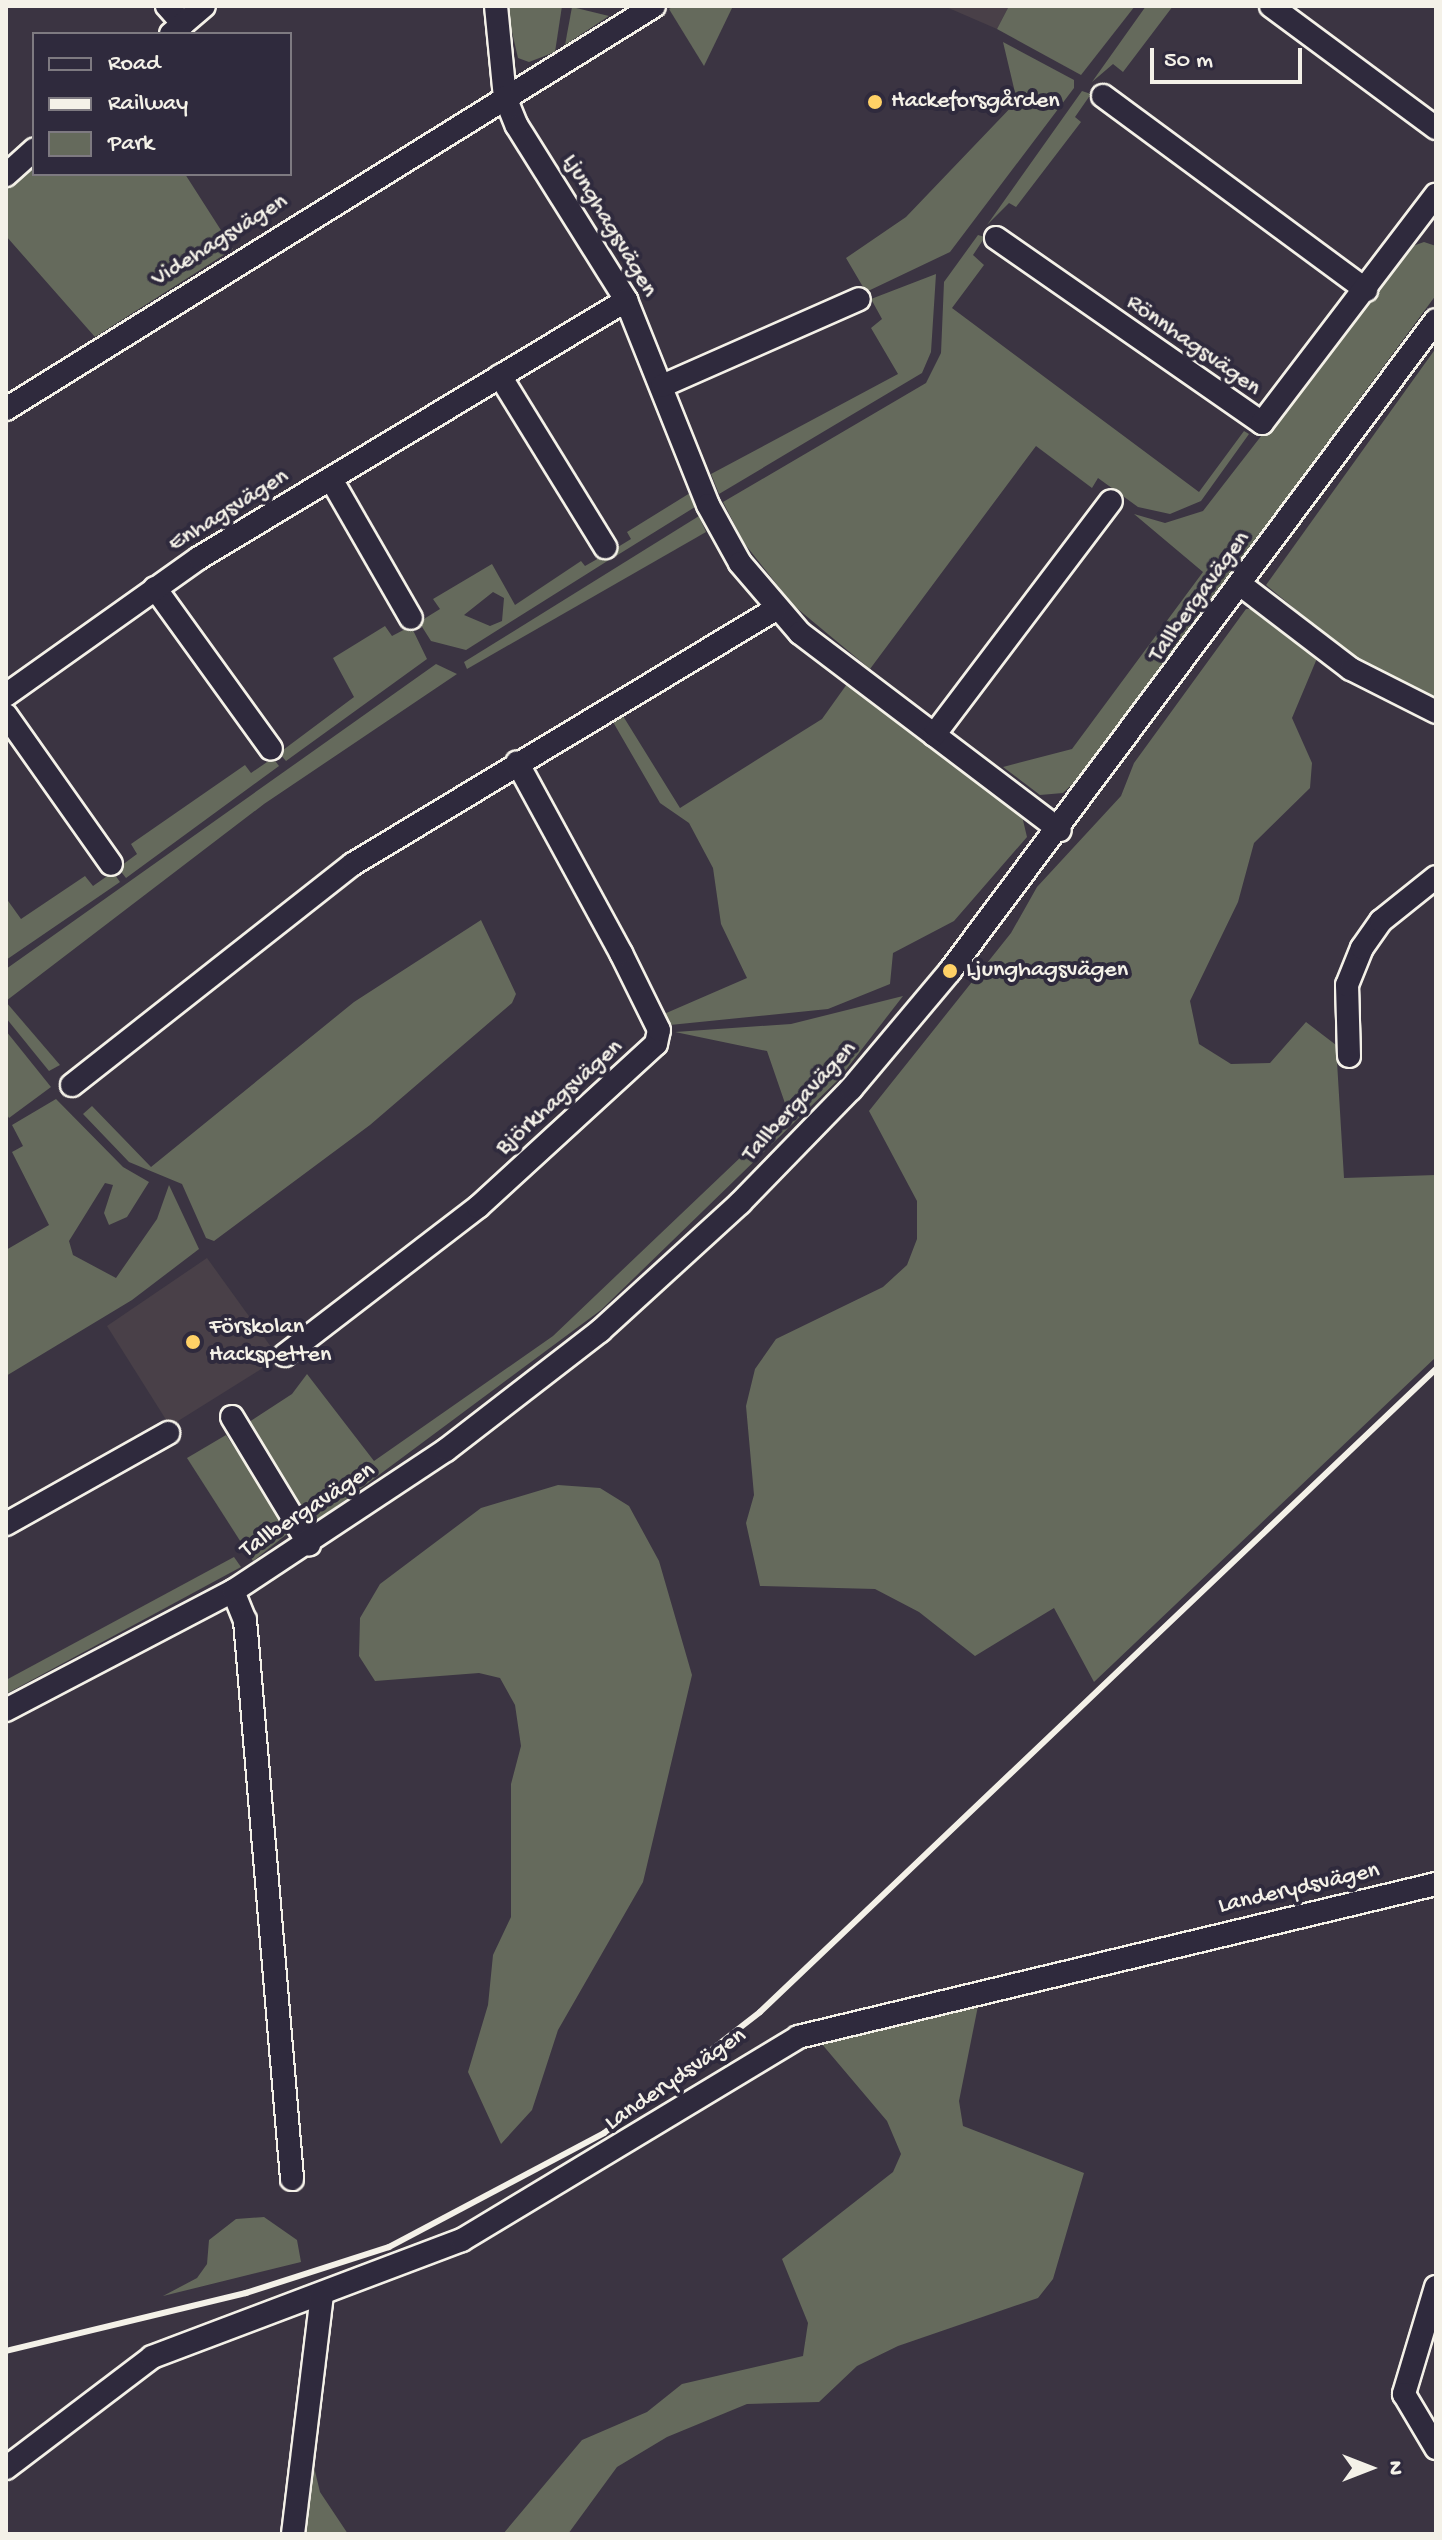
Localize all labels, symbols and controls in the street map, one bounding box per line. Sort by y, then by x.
legend [32,32,292,176]
scale bar [1154,32,1306,82]
text: 50 m [1164,47,1213,76]
text: Road [108,50,160,79]
place label: Hackeforsgården [891,88,1060,116]
text: Railway [108,90,188,119]
marker: Hackeforsgården [866,93,884,111]
text: Park [108,130,154,159]
street label: Ljunghagsvägen [555,149,663,303]
street label: Videhagsvägen [147,188,293,294]
street label: Rönnhagsvägen [1120,289,1266,403]
street label: Enhagsvägen [164,463,294,559]
street label: Tallbergavägen [1143,526,1257,668]
place label: Ljunghagsvägen [966,957,1128,985]
marker: Ljunghagsvägen [941,962,959,980]
street label: Björkhagsvägen [491,1033,629,1163]
street label: Tallbergavägen [737,1035,863,1169]
place label: Förskolan Hackspetten [209,1314,331,1370]
marker: Förskolan Hackspetten [184,1333,202,1351]
street label: Tallbergavägen [235,1457,381,1565]
street label: Landerydsvägen [1216,1856,1382,1922]
street label: Landerydsvägen [600,2022,752,2138]
north arrow [1330,2428,1410,2508]
text: N [1381,2461,1407,2475]

